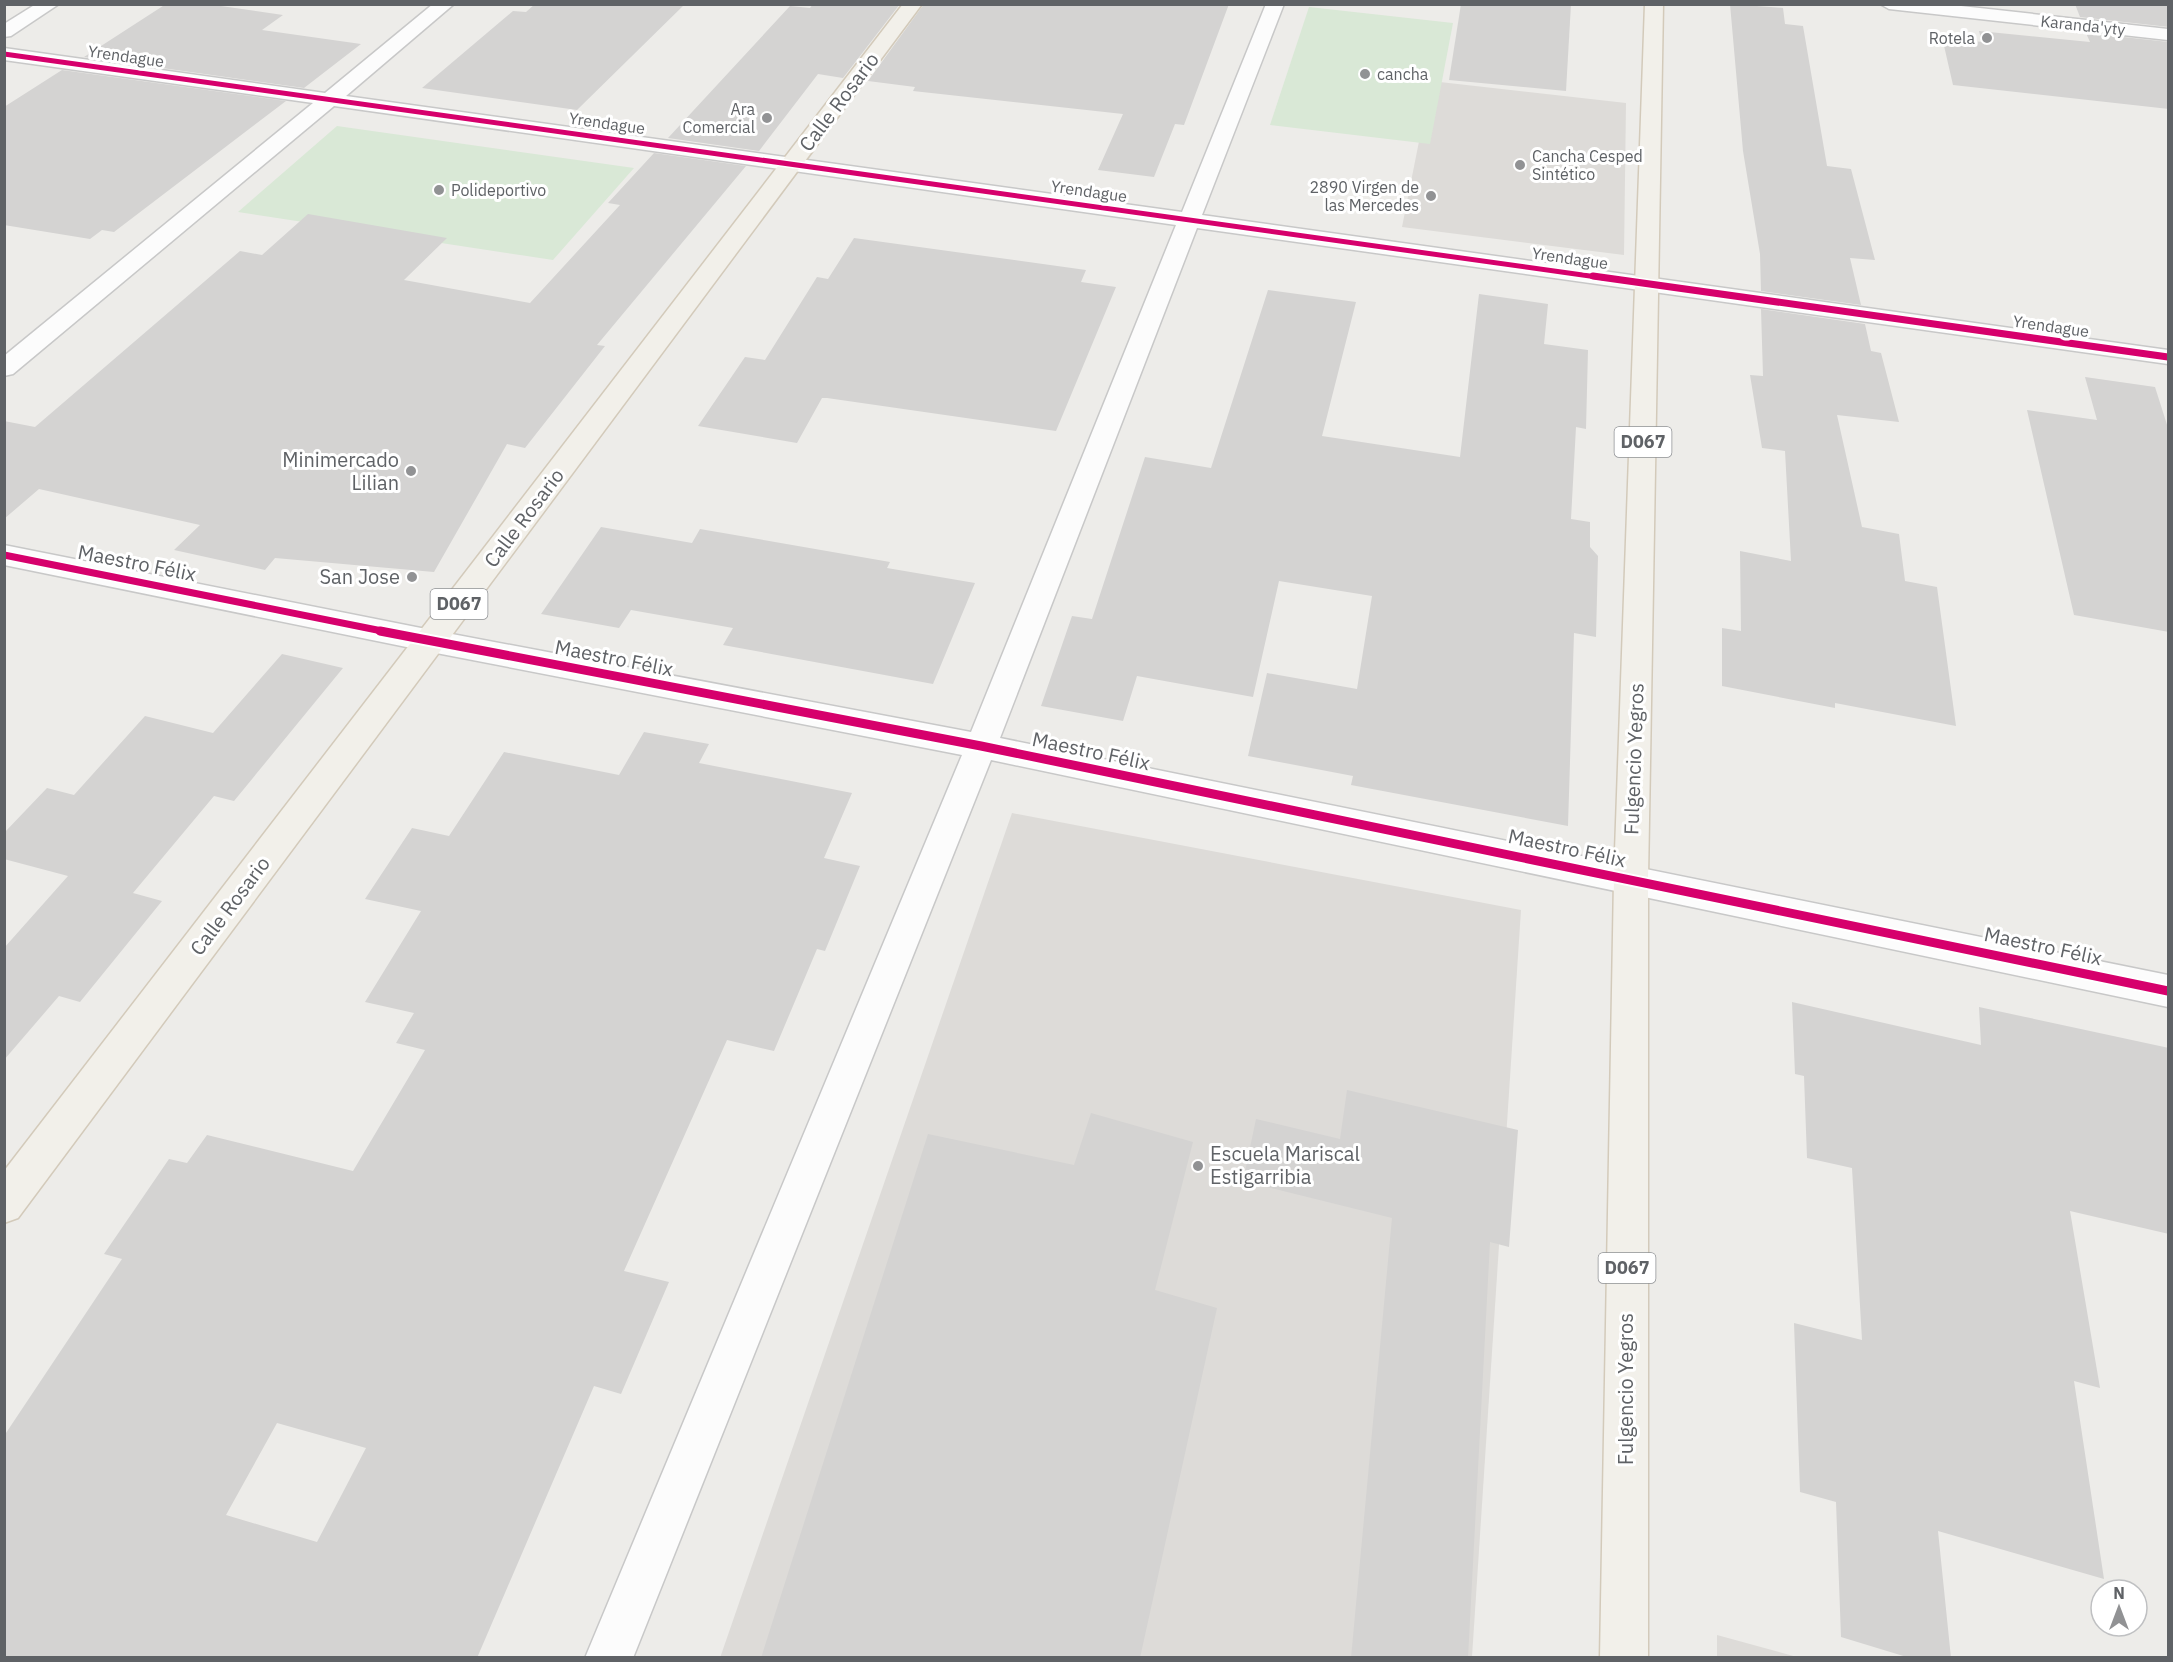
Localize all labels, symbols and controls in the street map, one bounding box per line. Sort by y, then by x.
street label: Karanda'yty [2040,11,2126,39]
place label: Rotela [1929,28,1975,48]
marker: Rotela [1980,31,1994,45]
street label: Yrendague [87,41,166,71]
street label: Calle Rosario [793,47,885,157]
place label: cancha [1377,64,1429,84]
marker: cancha [1358,67,1372,81]
place label: Ara Comercial [683,99,755,137]
street label: Yrendague [568,108,647,138]
marker: Ara Comercial [760,111,774,125]
place label: Cancha Cesped Sintético [1532,146,1643,184]
marker: Cancha Cesped Sintético [1513,158,1527,172]
street label: Yrendague [1050,176,1129,206]
place label: 2890 Virgen de las Mercedes [1310,177,1419,215]
place label: Polideportivo [451,180,546,200]
marker: Polideportivo [432,183,446,197]
marker: 2890 Virgen de las Mercedes [1424,189,1438,203]
street label: Yrendague [1531,243,1610,273]
street label: Yrendague [2012,311,2091,341]
road number: D067 [1614,427,1672,457]
place label: Minimercado Lilian [282,446,399,496]
street label: Calle Rosario [478,463,570,573]
marker: Minimercado Lilian [404,464,418,478]
street label: Maestro Félix [76,538,199,587]
place label: San Jose [320,563,400,590]
marker: San Jose [405,570,419,584]
road number: D067 [430,589,488,619]
street label: Maestro Félix [553,633,676,682]
street label: Fulgencio Yegros [1617,683,1650,835]
street label: Maestro Félix [1030,725,1153,776]
street label: Maestro Félix [1506,822,1629,873]
street label: Calle Rosario [184,851,276,961]
street label: Maestro Félix [1982,920,2105,971]
place label: Escuela Mariscal Estigarribia [1210,1140,1360,1190]
marker: Escuela Mariscal Estigarribia [1191,1159,1205,1173]
road number: D067 [1598,1253,1656,1283]
street label: Fulgencio Yegros [1612,1313,1639,1465]
north arrow [2089,1578,2149,1638]
text: N [2113,1583,2125,1603]

